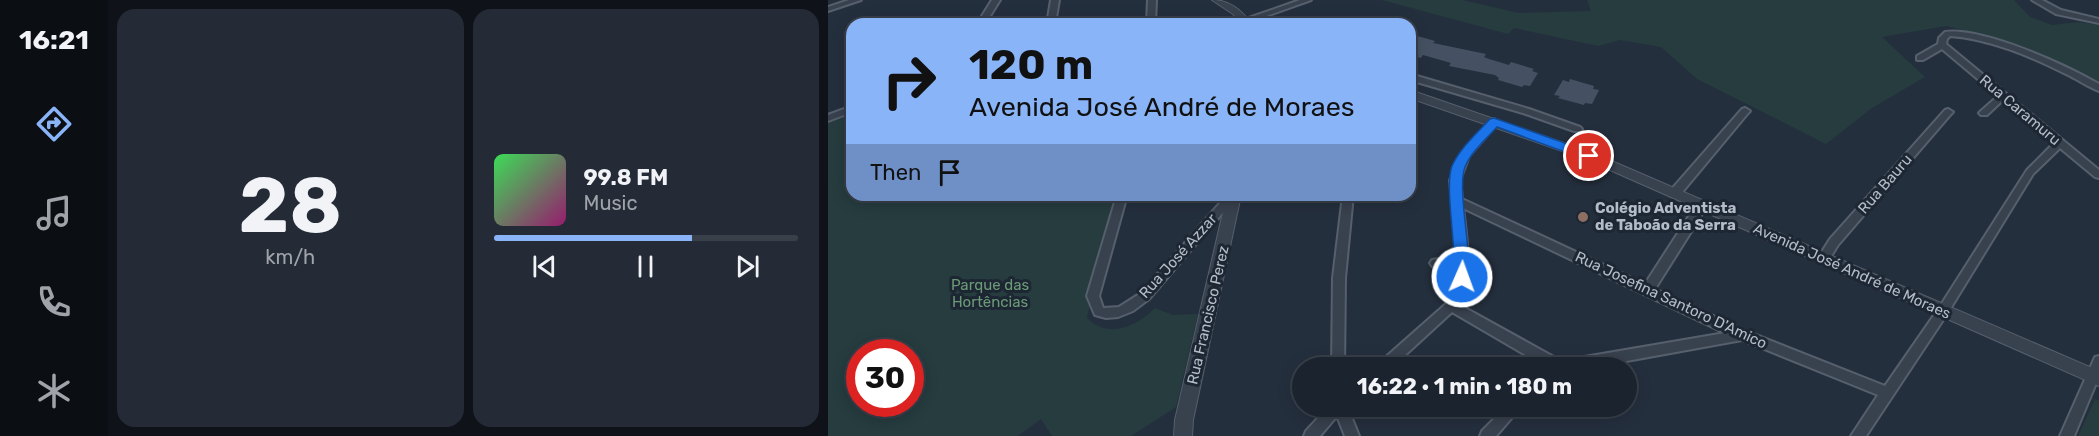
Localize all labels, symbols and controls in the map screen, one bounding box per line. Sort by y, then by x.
text: 16:21 [19,24,89,56]
text: 120 m [969,40,1093,90]
icon: right [870,42,948,120]
street label: Rua Caramuru [1976,71,2064,149]
text: Avenida José André de Moraes [969,91,1355,123]
icon: directions [33,103,75,145]
pin [1563,130,1614,181]
icon: arrive [1572,139,1605,172]
street label: Rua Bauru [1854,151,1916,217]
icon: arrive [933,156,966,189]
text: 28 [238,159,342,252]
text: Then [870,159,921,186]
text: 99.8 FM [584,164,668,191]
text: Music [584,191,638,215]
icon: music [33,192,75,234]
place label: Colégio Adventista de Taboão da Serra [1595,199,1736,234]
street label: Rua José Azzar [1135,210,1221,302]
marker: Colégio Adventista de Taboão da Serra [1576,210,1590,224]
street label: Avenida José André de Moraes [1751,219,1954,323]
street label: Rua Francisco Perez [1183,243,1233,386]
text: km/h [265,245,315,269]
position arrow [1430,245,1494,309]
street label: Rua Josefina Santoro D'Amico [1572,248,1770,352]
icon: previous [528,250,561,283]
icon: pause [629,250,662,283]
icon: next [731,250,764,283]
park label: Parque das Hortências [951,276,1029,311]
icon: phone [33,281,75,323]
speed limit sign: 30 [846,339,924,417]
icon: climate [33,370,75,412]
text: 16:22 · 1 min · 180 m [1357,373,1572,400]

